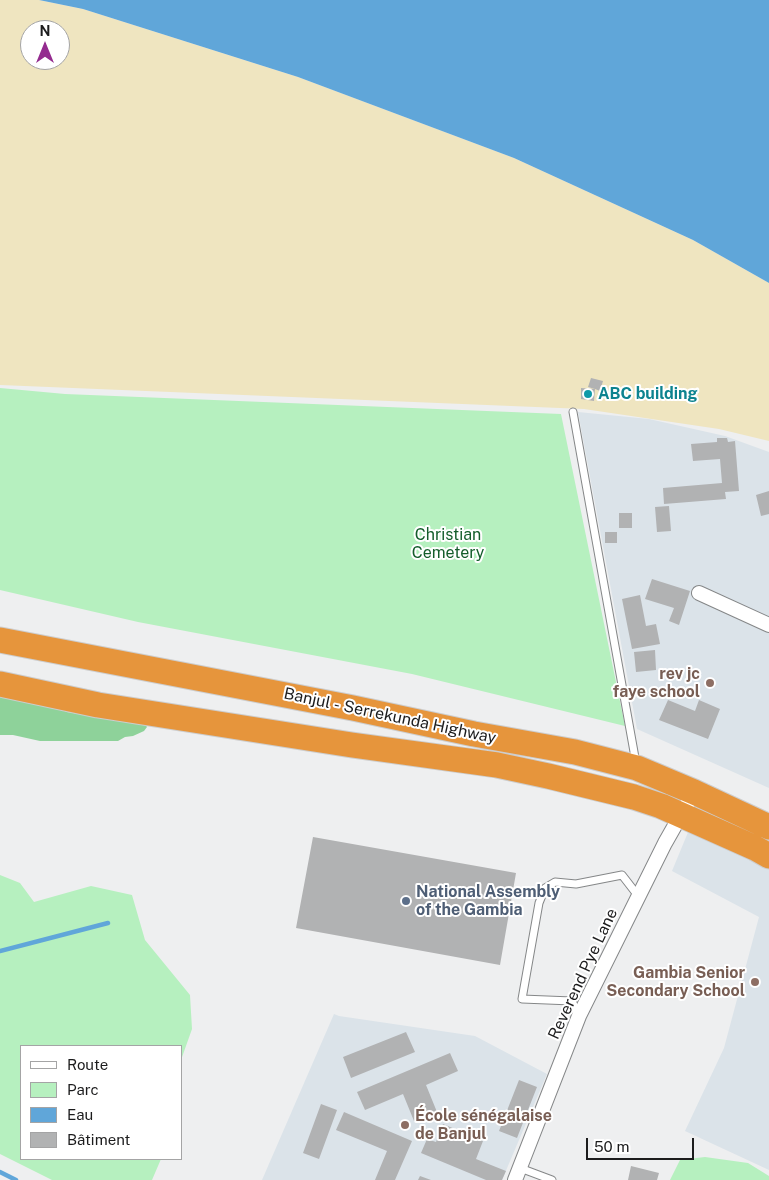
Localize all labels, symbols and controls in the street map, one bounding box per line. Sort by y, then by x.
north arrow [20,20,70,70]
text: N [40,23,50,39]
place label: ABC building [598,384,698,404]
marker: ABC building [582,388,594,400]
park label: Christian Cemetery [412,525,484,563]
place label: rev jc faye school [613,664,700,702]
marker: rev jc faye school [704,677,716,689]
street label: Banjul - Serrekunda Highway [282,684,498,748]
place label: National Assembly of the Gambia [416,882,560,920]
marker: National Assembly of the Gambia [400,895,412,907]
street label: Reverend Pye Lane [544,905,622,1043]
place label: Gambia Senior Secondary School [606,963,745,1001]
marker: Gambia Senior Secondary School [749,976,761,988]
legend [20,1045,182,1160]
text: Route [67,1056,108,1073]
text: Parc [67,1081,99,1098]
text: Eau [67,1106,93,1123]
place label: École sénégalaise de Banjul [415,1106,552,1144]
marker: École sénégalaise de Banjul [399,1119,411,1131]
scale bar [589,1128,696,1160]
text: Bâtiment [67,1131,130,1148]
text: 50 m [594,1138,629,1155]

